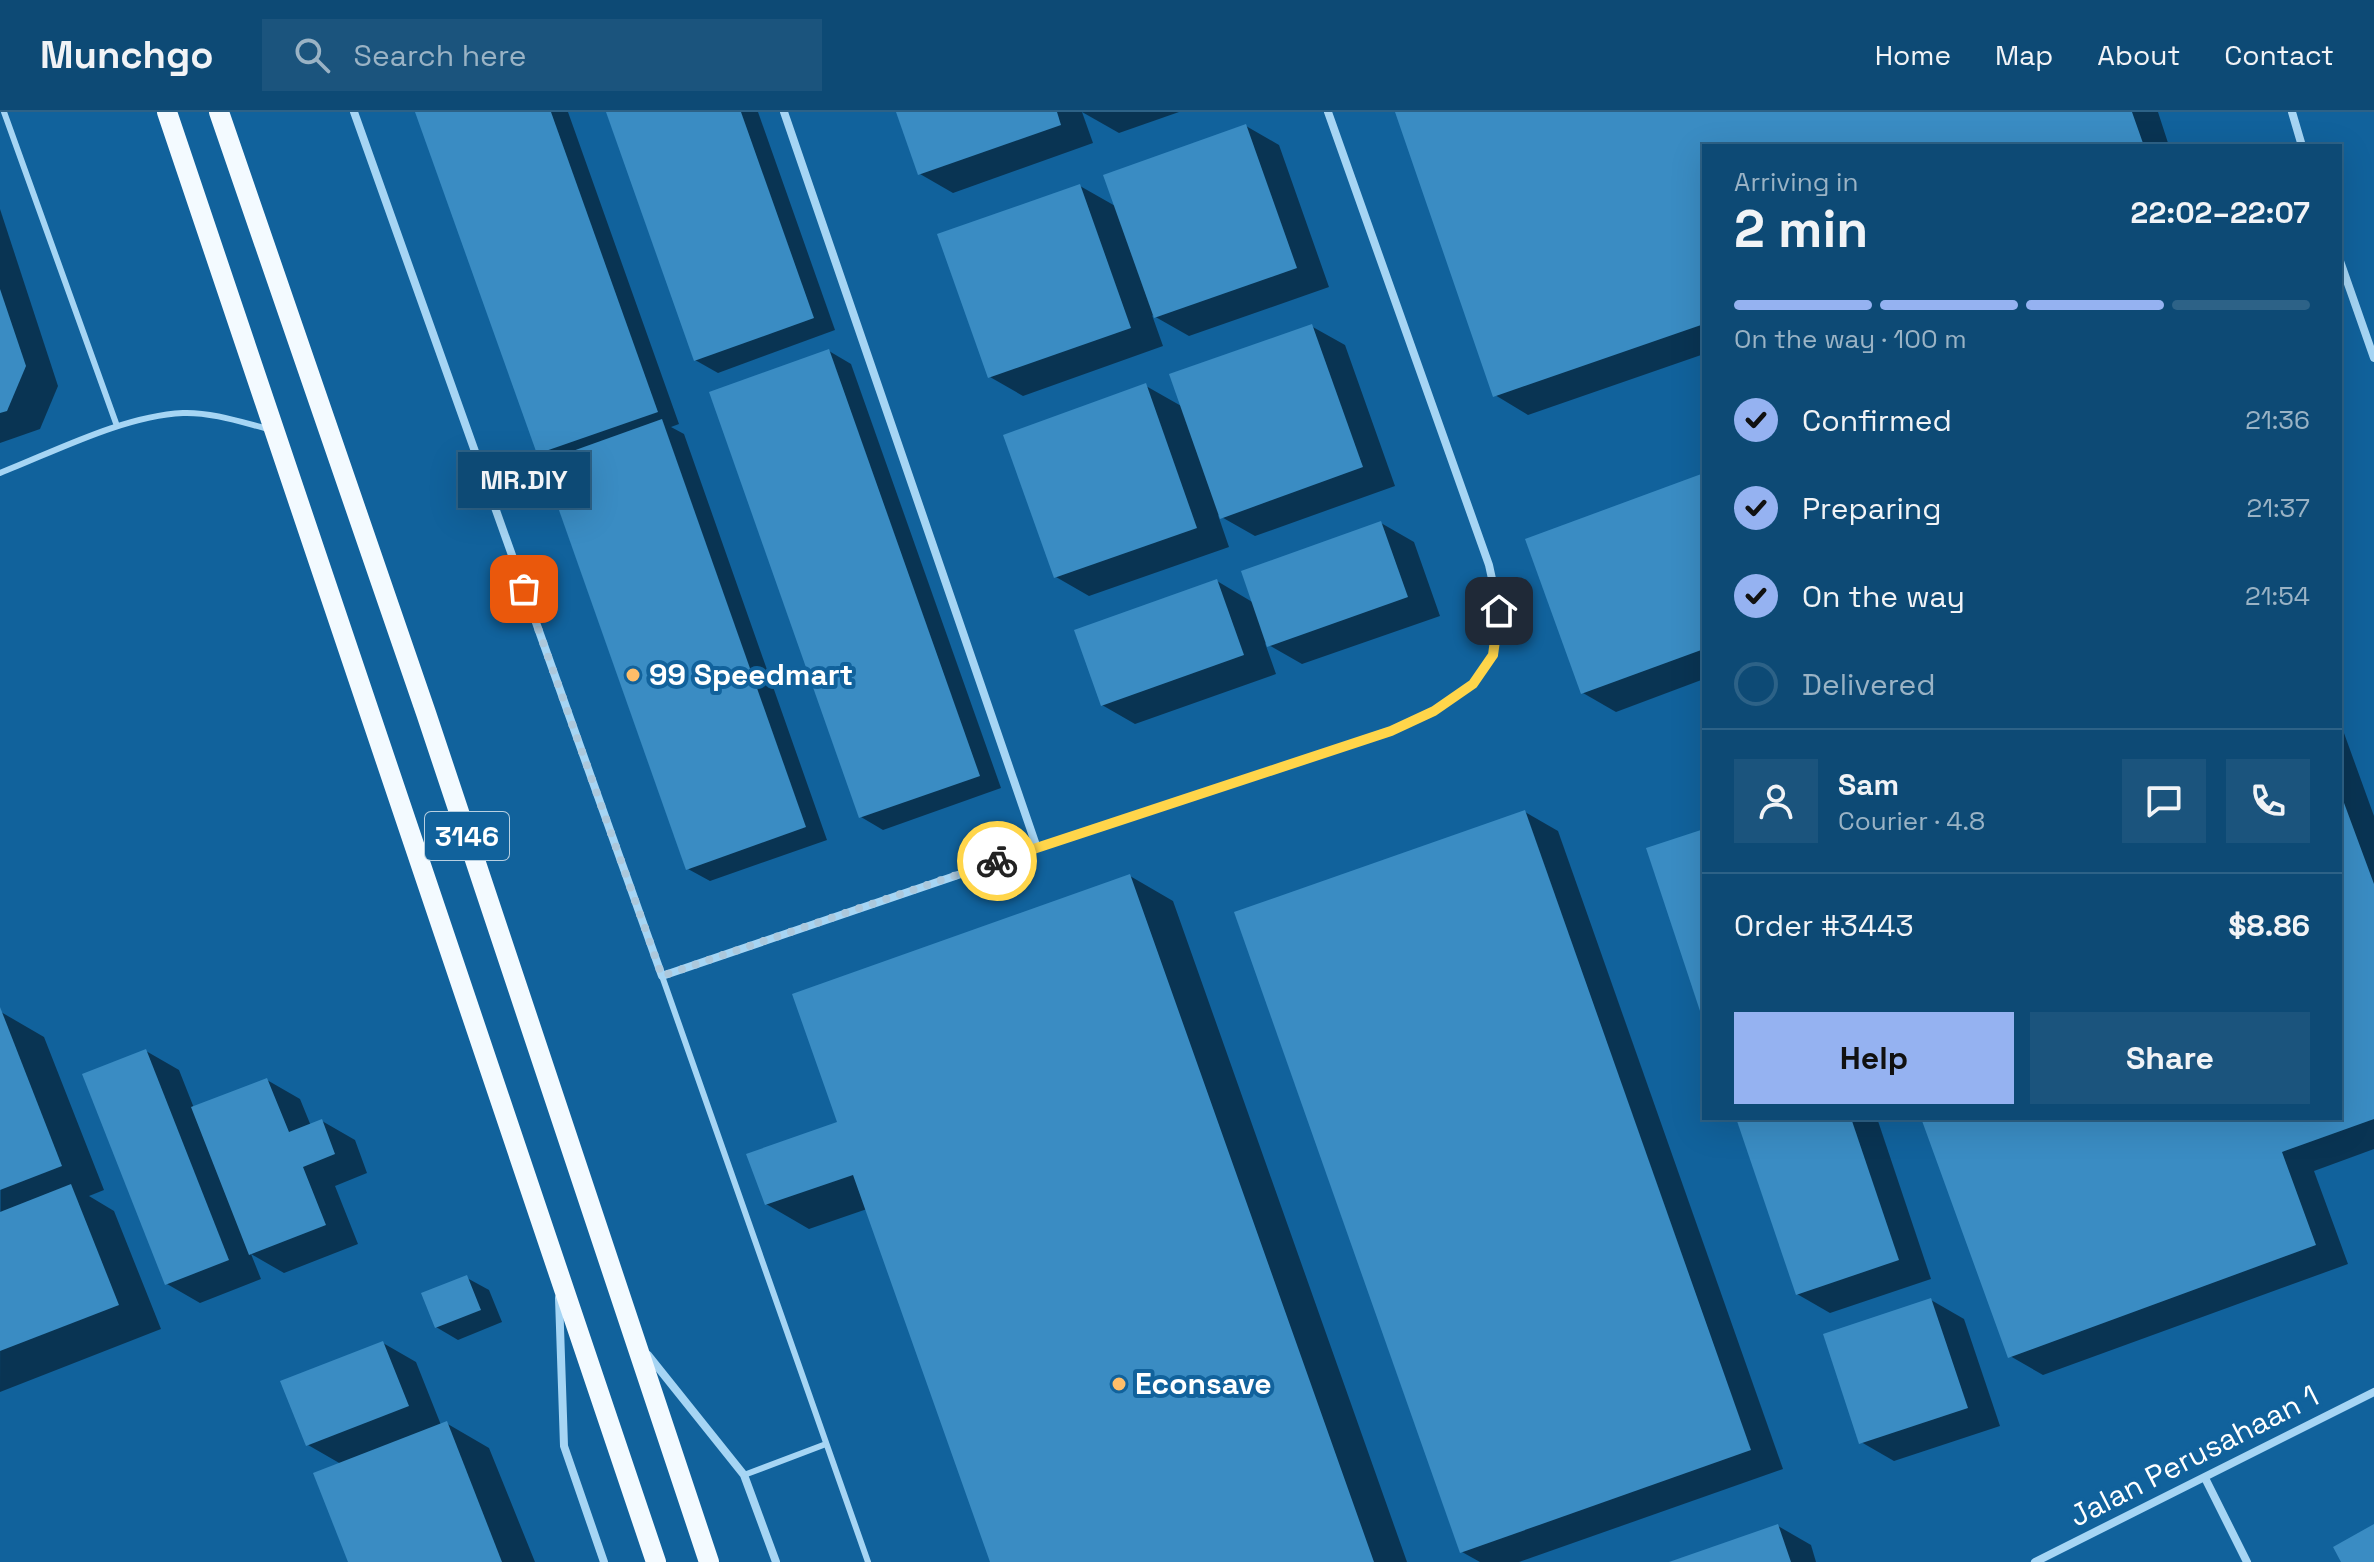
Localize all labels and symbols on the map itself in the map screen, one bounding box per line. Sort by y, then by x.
callout: MR.DIY [458,453,590,509]
pin [490,555,558,623]
pin [1465,577,1533,645]
place label: 99 Speedmart [649,655,853,694]
marker: 99 Speedmart [624,666,642,684]
road number: 3146 [425,812,509,860]
courier [957,821,1037,901]
place label: Econsave [1135,1364,1271,1403]
marker: Econsave [1110,1375,1128,1393]
street label: Jalan Perusahaan 1 [2063,1376,2325,1535]

